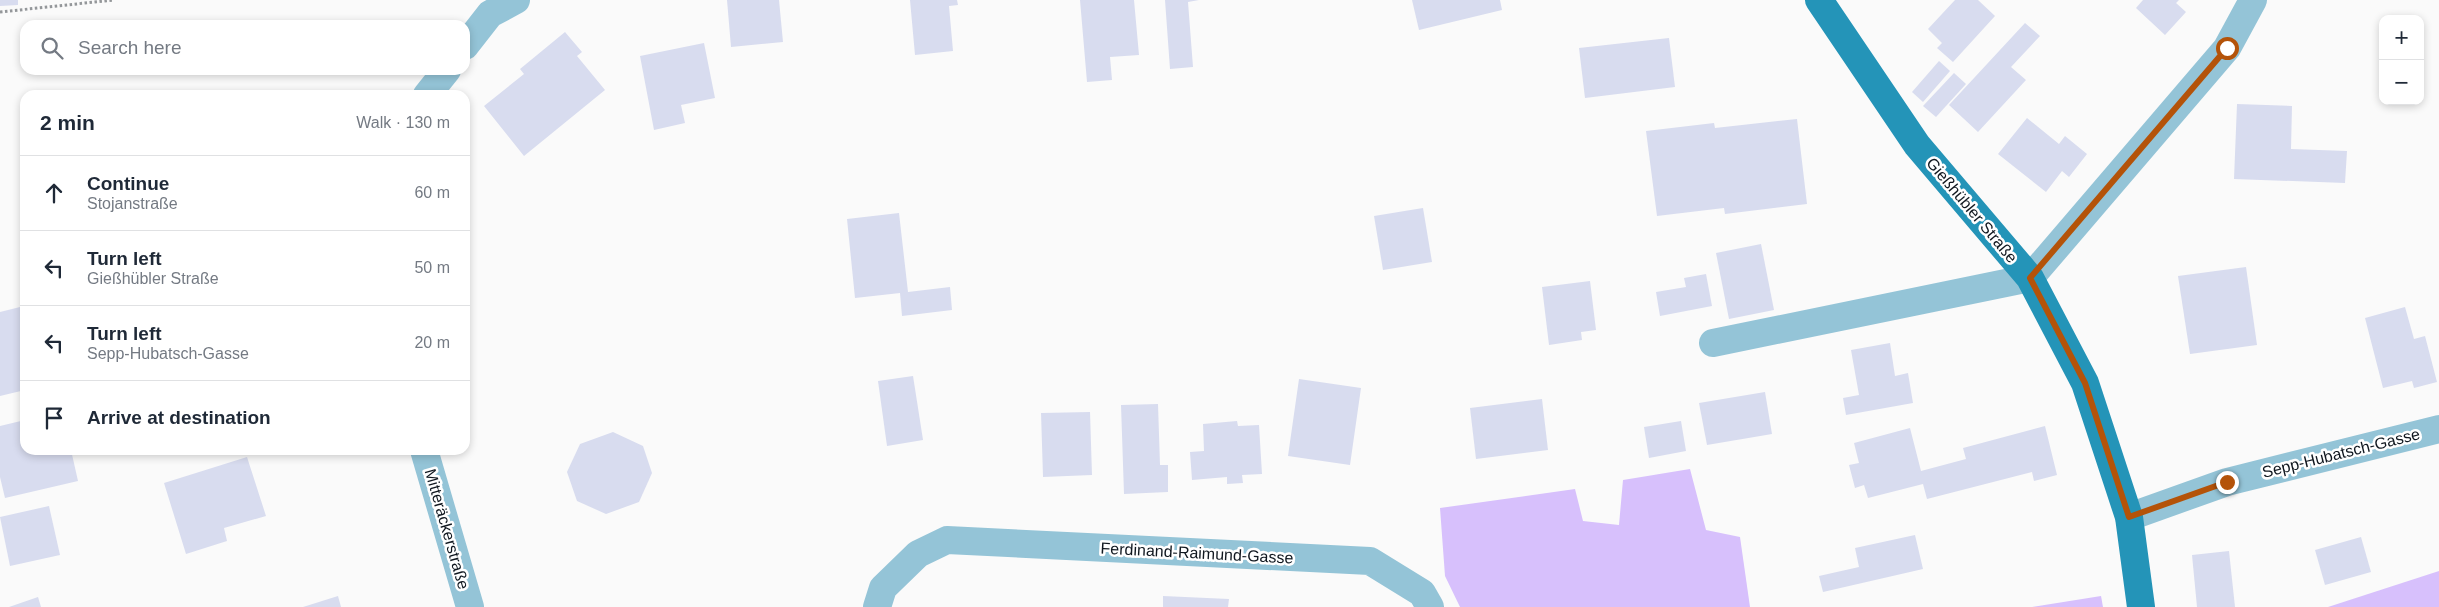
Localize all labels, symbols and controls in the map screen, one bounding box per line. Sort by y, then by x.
map controls [2379,15,2424,105]
button: + [2379,15,2424,60]
search box [20,20,470,75]
icon: search [38,34,66,62]
text: Search here [78,37,182,58]
route start [2216,37,2239,60]
button: − [2379,60,2424,105]
text: 2 min [40,111,95,134]
text: Walk · 130 m [356,114,450,131]
street label: Gießhübler Straße [1923,154,2021,266]
text: Continue [87,173,169,194]
icon: ahead [40,179,68,207]
text: 60 m [414,184,450,201]
text: Stojanstraße [87,195,178,212]
text: Turn left [87,248,162,269]
icon: left [40,254,68,282]
text: 50 m [414,259,450,276]
text: Gießhübler Straße [87,270,219,287]
text: Turn left [87,323,162,344]
icon: left [40,329,68,357]
text: 20 m [414,334,450,351]
text: Sepp-Hubatsch-Gasse [87,345,249,362]
icon: arrive [40,404,68,432]
text: Arrive at destination [87,407,271,428]
street label: Sepp-Hubatsch-Gasse [2260,425,2422,481]
street label: Mitteräckerstraße [422,467,472,591]
route end [2216,471,2239,494]
street label: Ferdinand-Raimund-Gasse [1100,539,1294,567]

